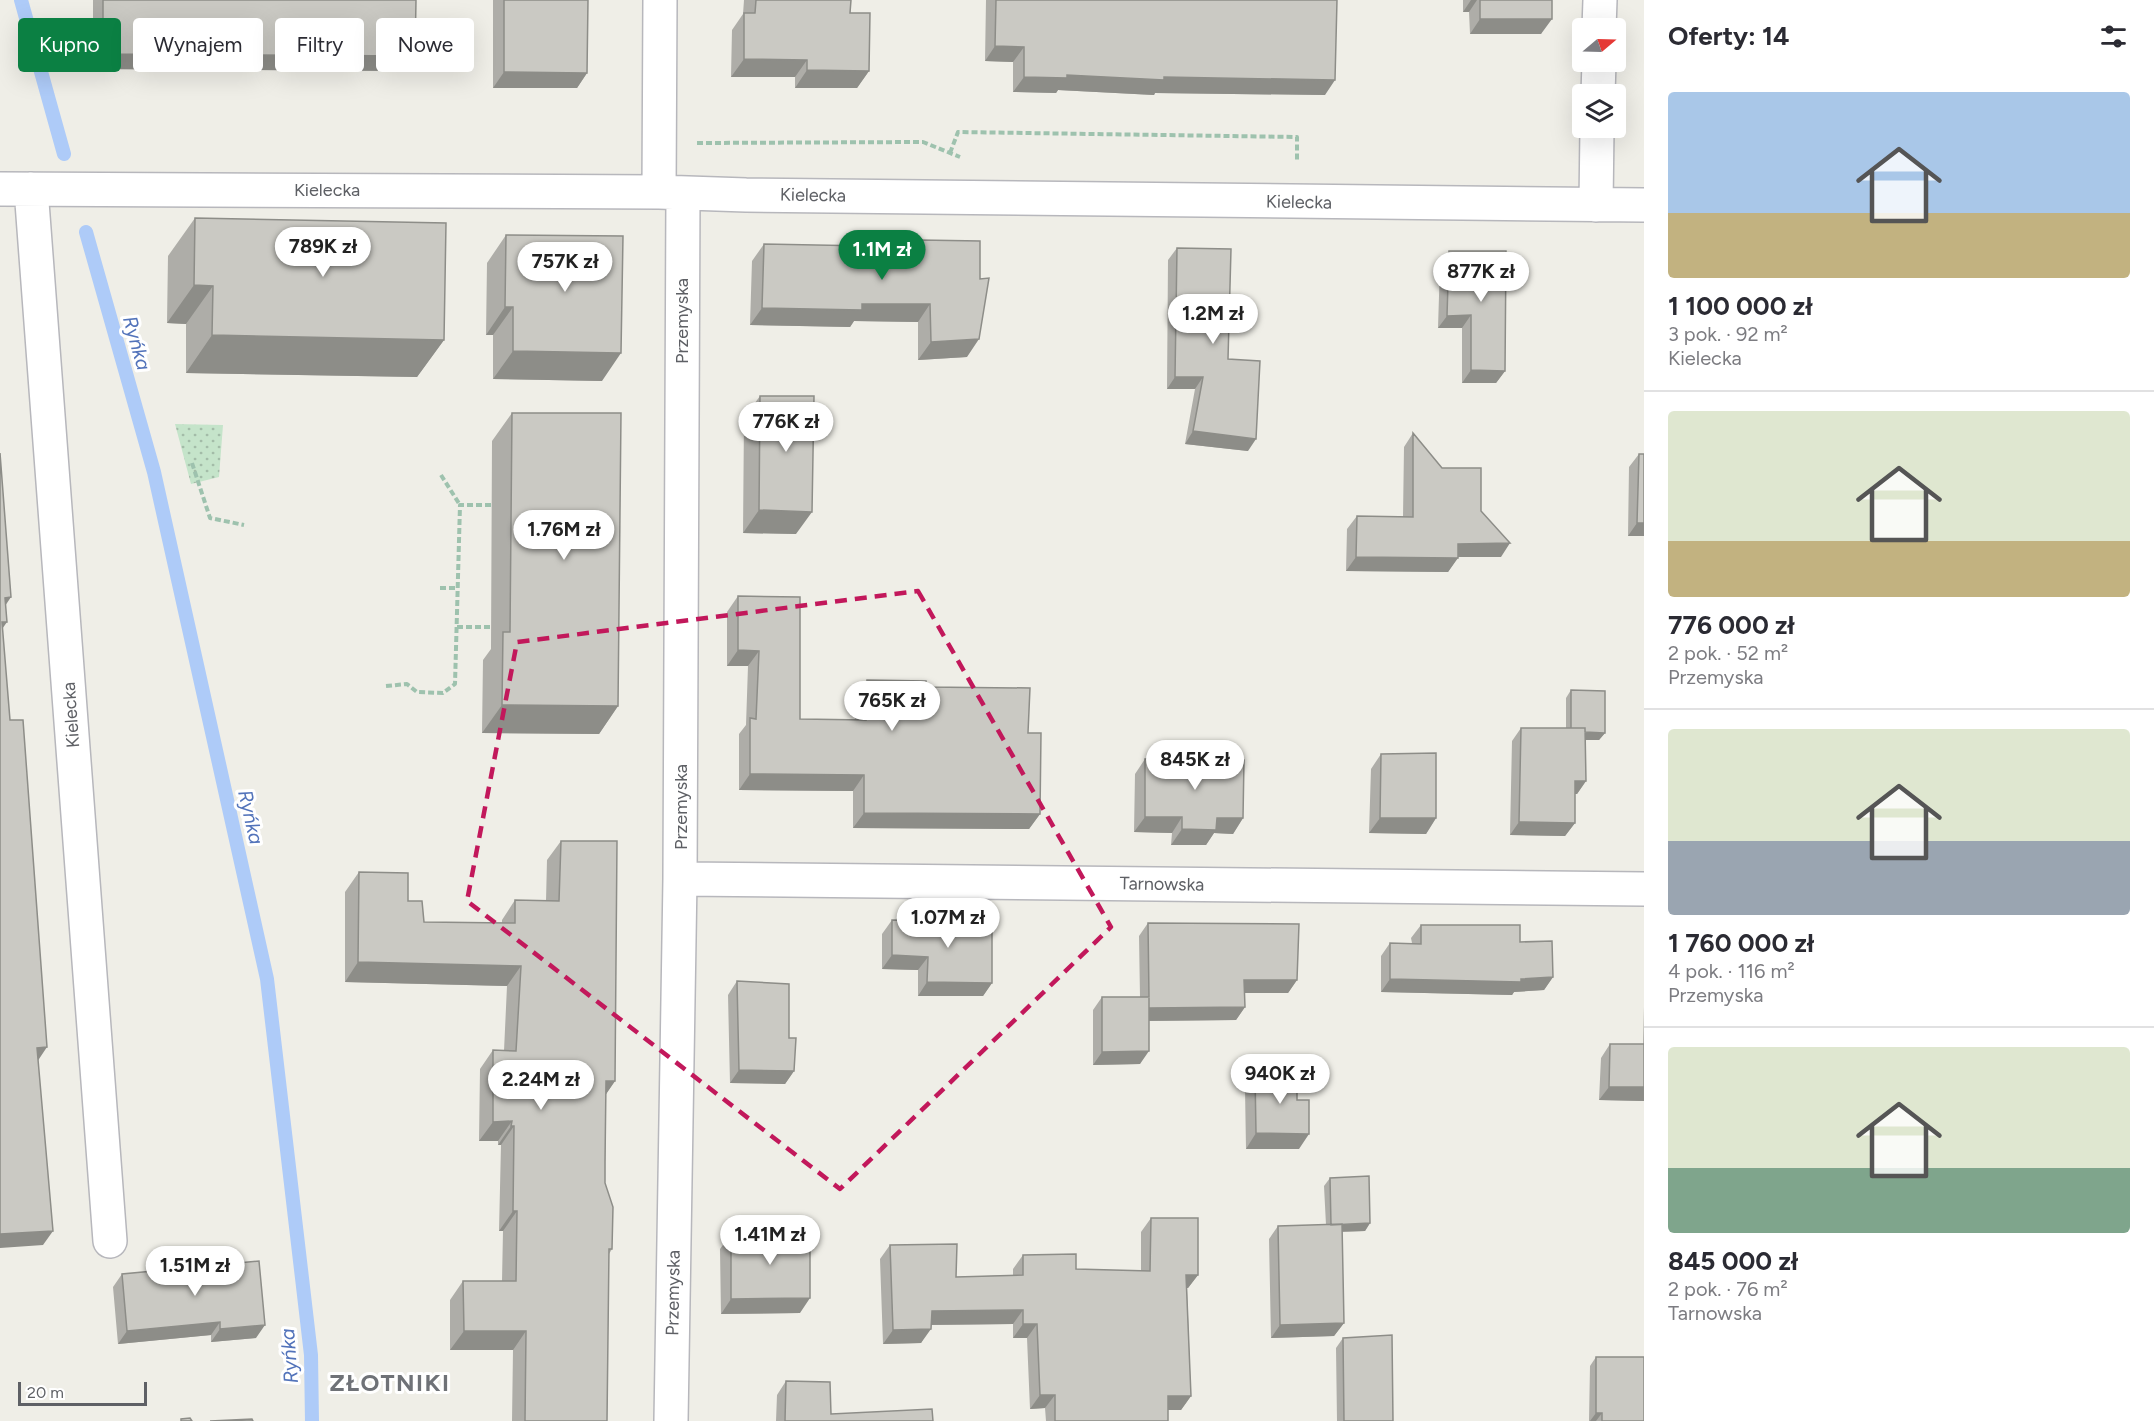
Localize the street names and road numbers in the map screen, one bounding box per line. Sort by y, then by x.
street label: Kielecka [294,179,360,201]
street label: Kielecka [780,183,846,207]
street label: Kielecka [1266,190,1332,214]
street label: Przemyska [671,278,693,364]
street label: Kielecka [58,681,84,749]
street label: Przemyska [670,764,692,850]
street label: Tarnowska [1120,872,1204,896]
street label: Przemyska [661,1250,685,1336]

